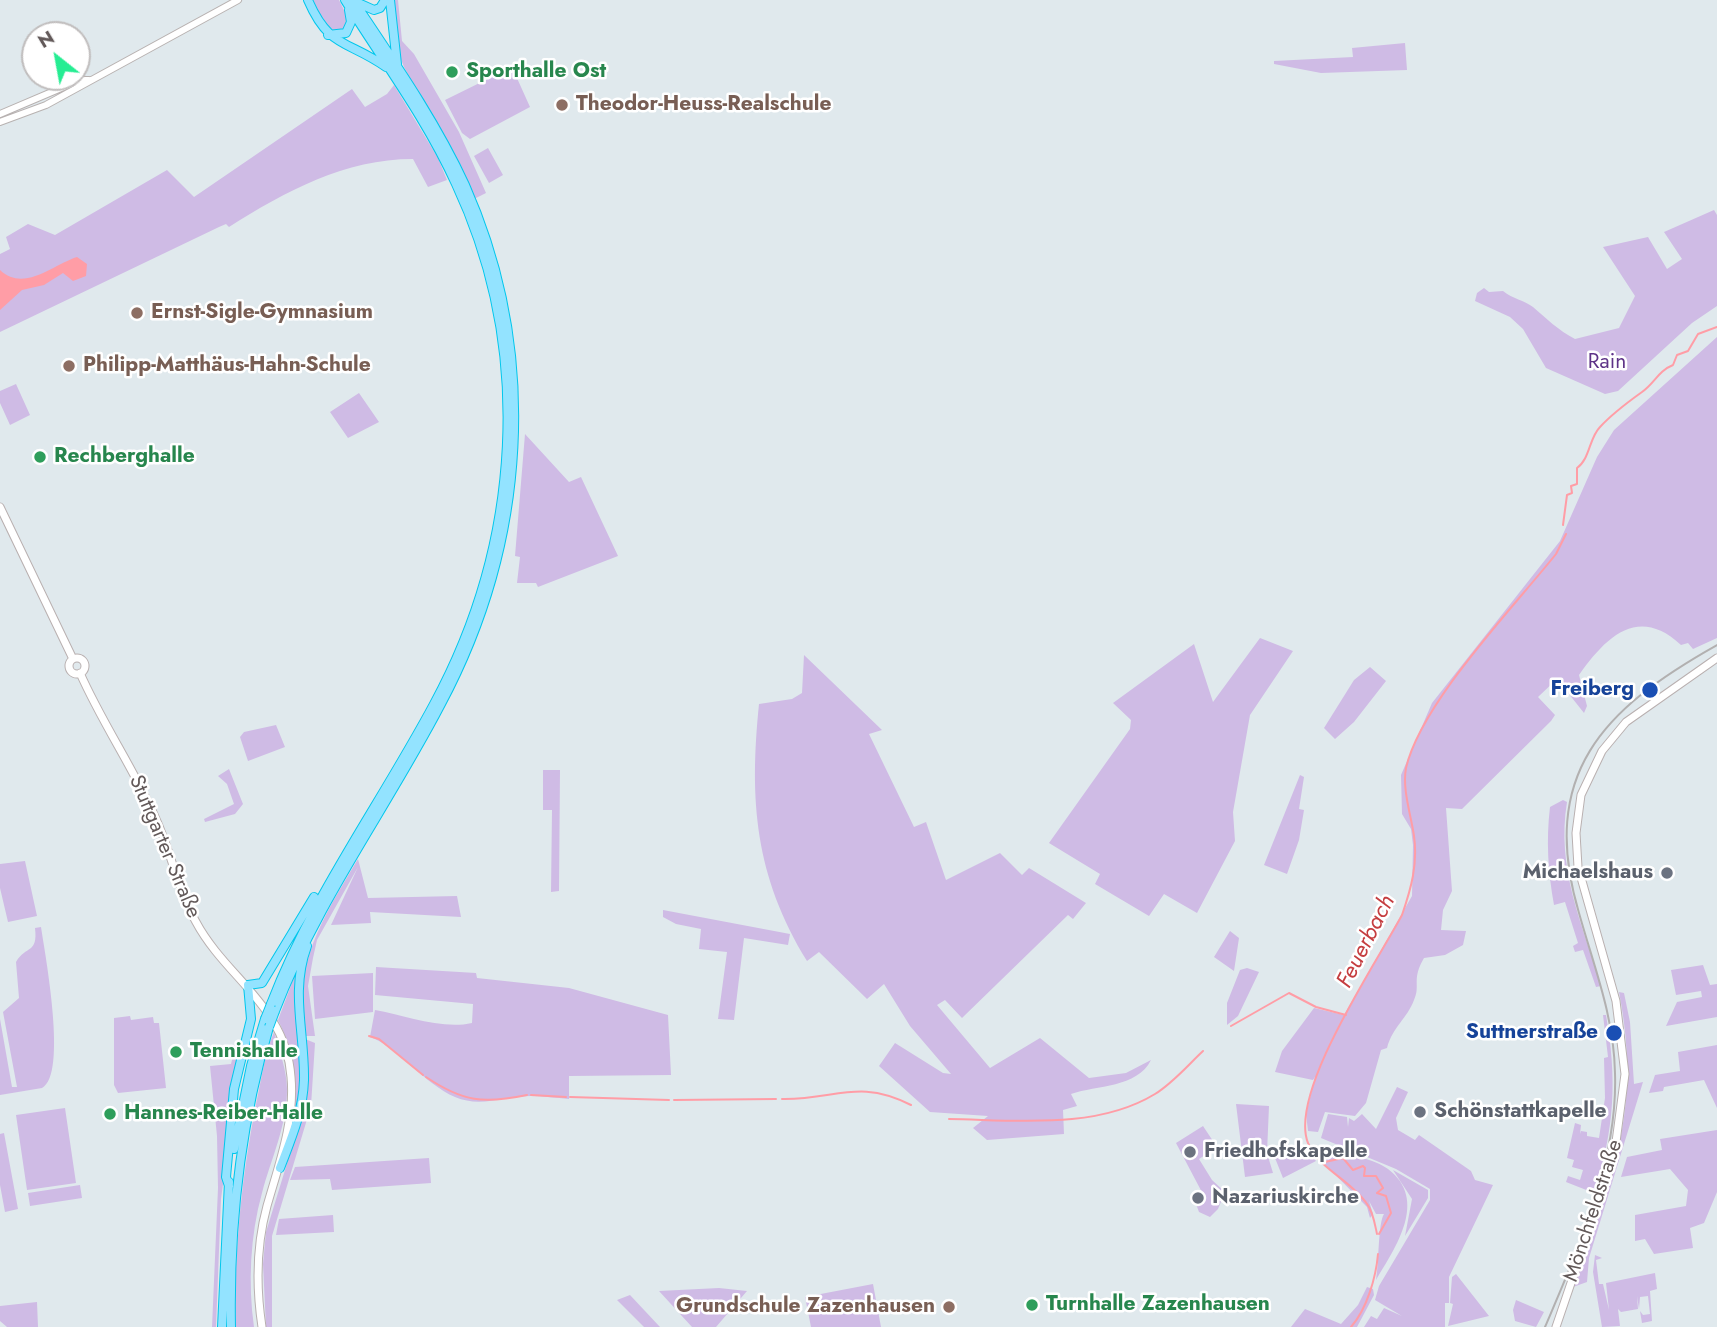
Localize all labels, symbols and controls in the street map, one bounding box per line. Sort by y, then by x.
north arrow [21,21,91,91]
text: N [33,24,59,55]
place label: Sporthalle Ost [466,59,606,85]
marker: Sporthalle Ost [444,64,460,80]
place label: Theodor-Heuss-Realschule [576,92,832,118]
marker: Theodor-Heuss-Realschule [554,97,570,113]
place label: Ernst-Sigle-Gymnasium [151,300,373,326]
marker: Ernst-Sigle-Gymnasium [129,305,145,321]
park label: Rain [1588,350,1626,376]
place label: Philipp-Matthäus-Hahn-Schule [83,353,371,379]
marker: Philipp-Matthäus-Hahn-Schule [61,358,77,374]
place label: Rechberghalle [54,444,195,470]
marker: Rechberghalle [32,449,48,465]
place label: Freiberg [1551,677,1634,703]
marker: Freiberg [1640,680,1660,700]
street label: Stuttgarter Straße [123,772,205,922]
place label: Michaelshaus [1523,860,1653,886]
marker: Michaelshaus [1659,865,1675,881]
water label: Feuerbach [1332,891,1402,993]
place label: Suttnerstraße [1466,1020,1598,1046]
marker: Suttnerstraße [1604,1023,1624,1043]
place label: Tennishalle [190,1039,298,1065]
marker: Tennishalle [168,1044,184,1060]
place label: Schönstattkapelle [1434,1099,1607,1125]
place label: Hannes-Reiber-Halle [124,1101,323,1127]
marker: Schönstattkapelle [1412,1104,1428,1120]
marker: Hannes-Reiber-Halle [102,1106,118,1122]
street label: Mönchfeldstraße [1559,1137,1629,1285]
place label: Friedhofskapelle [1204,1139,1368,1165]
marker: Friedhofskapelle [1182,1144,1198,1160]
place label: Nazariuskirche [1212,1185,1359,1211]
marker: Nazariuskirche [1190,1190,1206,1206]
place label: Turnhalle Zazenhausen [1046,1292,1270,1318]
place label: Grundschule Zazenhausen [676,1294,935,1320]
marker: Turnhalle Zazenhausen [1024,1297,1040,1313]
marker: Grundschule Zazenhausen [941,1299,957,1315]

